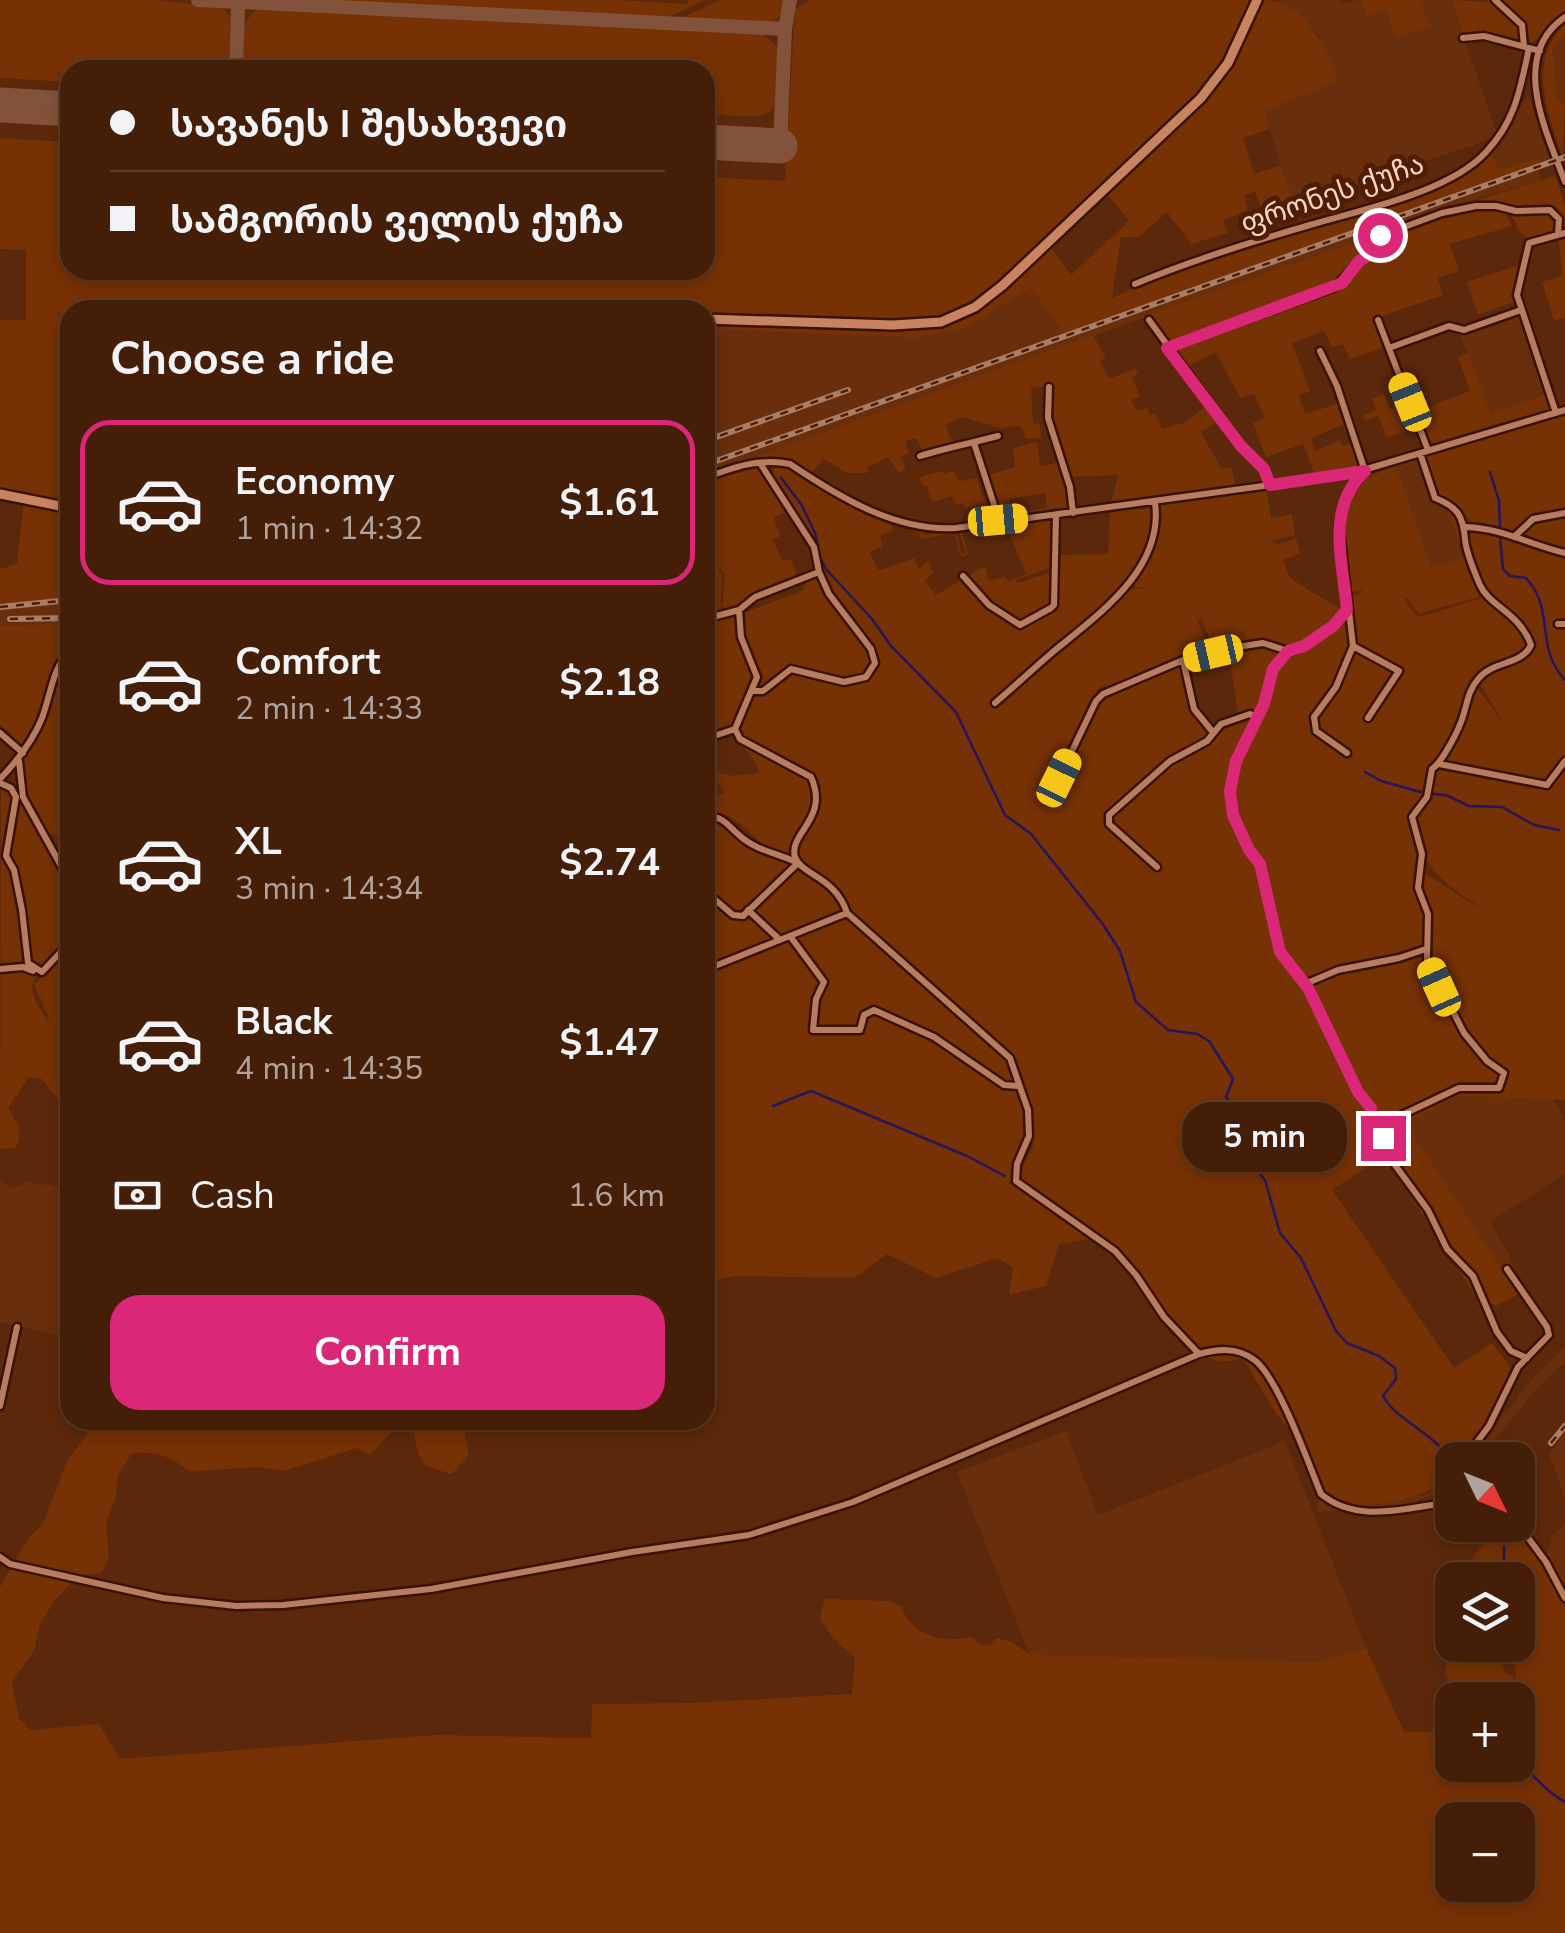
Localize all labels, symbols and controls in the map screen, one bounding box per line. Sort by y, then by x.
text: სავანეს I შესახვევი [170,99,567,150]
street label: ფრონეს ქუჩა [1236,145,1429,243]
text: სამგორის ველის ქუჩა [170,195,624,246]
route start [1358,213,1403,258]
text: Choose a ride [110,329,395,390]
car [1385,369,1435,435]
text: Economy [235,456,394,507]
icon: car [115,458,205,548]
text: $1.61 [559,477,660,528]
car [967,502,1029,538]
text: 1 min · 14:32 [235,507,423,550]
car [1180,632,1246,674]
text: Comfort [235,636,380,687]
icon: car [115,638,205,728]
text: $2.18 [559,657,660,708]
text: 2 min · 14:33 [235,687,423,730]
car [1032,744,1086,812]
text: XL [235,816,282,867]
icon: car [115,818,205,908]
text: $2.74 [559,837,660,888]
text: 3 min · 14:34 [235,867,423,910]
car [1413,953,1465,1021]
text: Black [235,996,332,1047]
icon: car [115,998,205,1088]
text: $1.47 [559,1017,660,1068]
text: 4 min · 14:35 [235,1047,423,1090]
callout: 5 min [1183,1103,1348,1173]
text: 5 min [1223,1115,1306,1158]
route end [1361,1116,1406,1161]
icon: cash [110,1168,165,1223]
text: Cash [190,1170,275,1221]
text: 1.6 km [568,1174,665,1217]
button: Confirm [110,1295,665,1410]
north arrow [1435,1442,1535,1542]
map controls [1435,1442,1535,1902]
button: layers [1435,1562,1535,1662]
button: + [1435,1682,1535,1782]
button: − [1435,1802,1535,1902]

